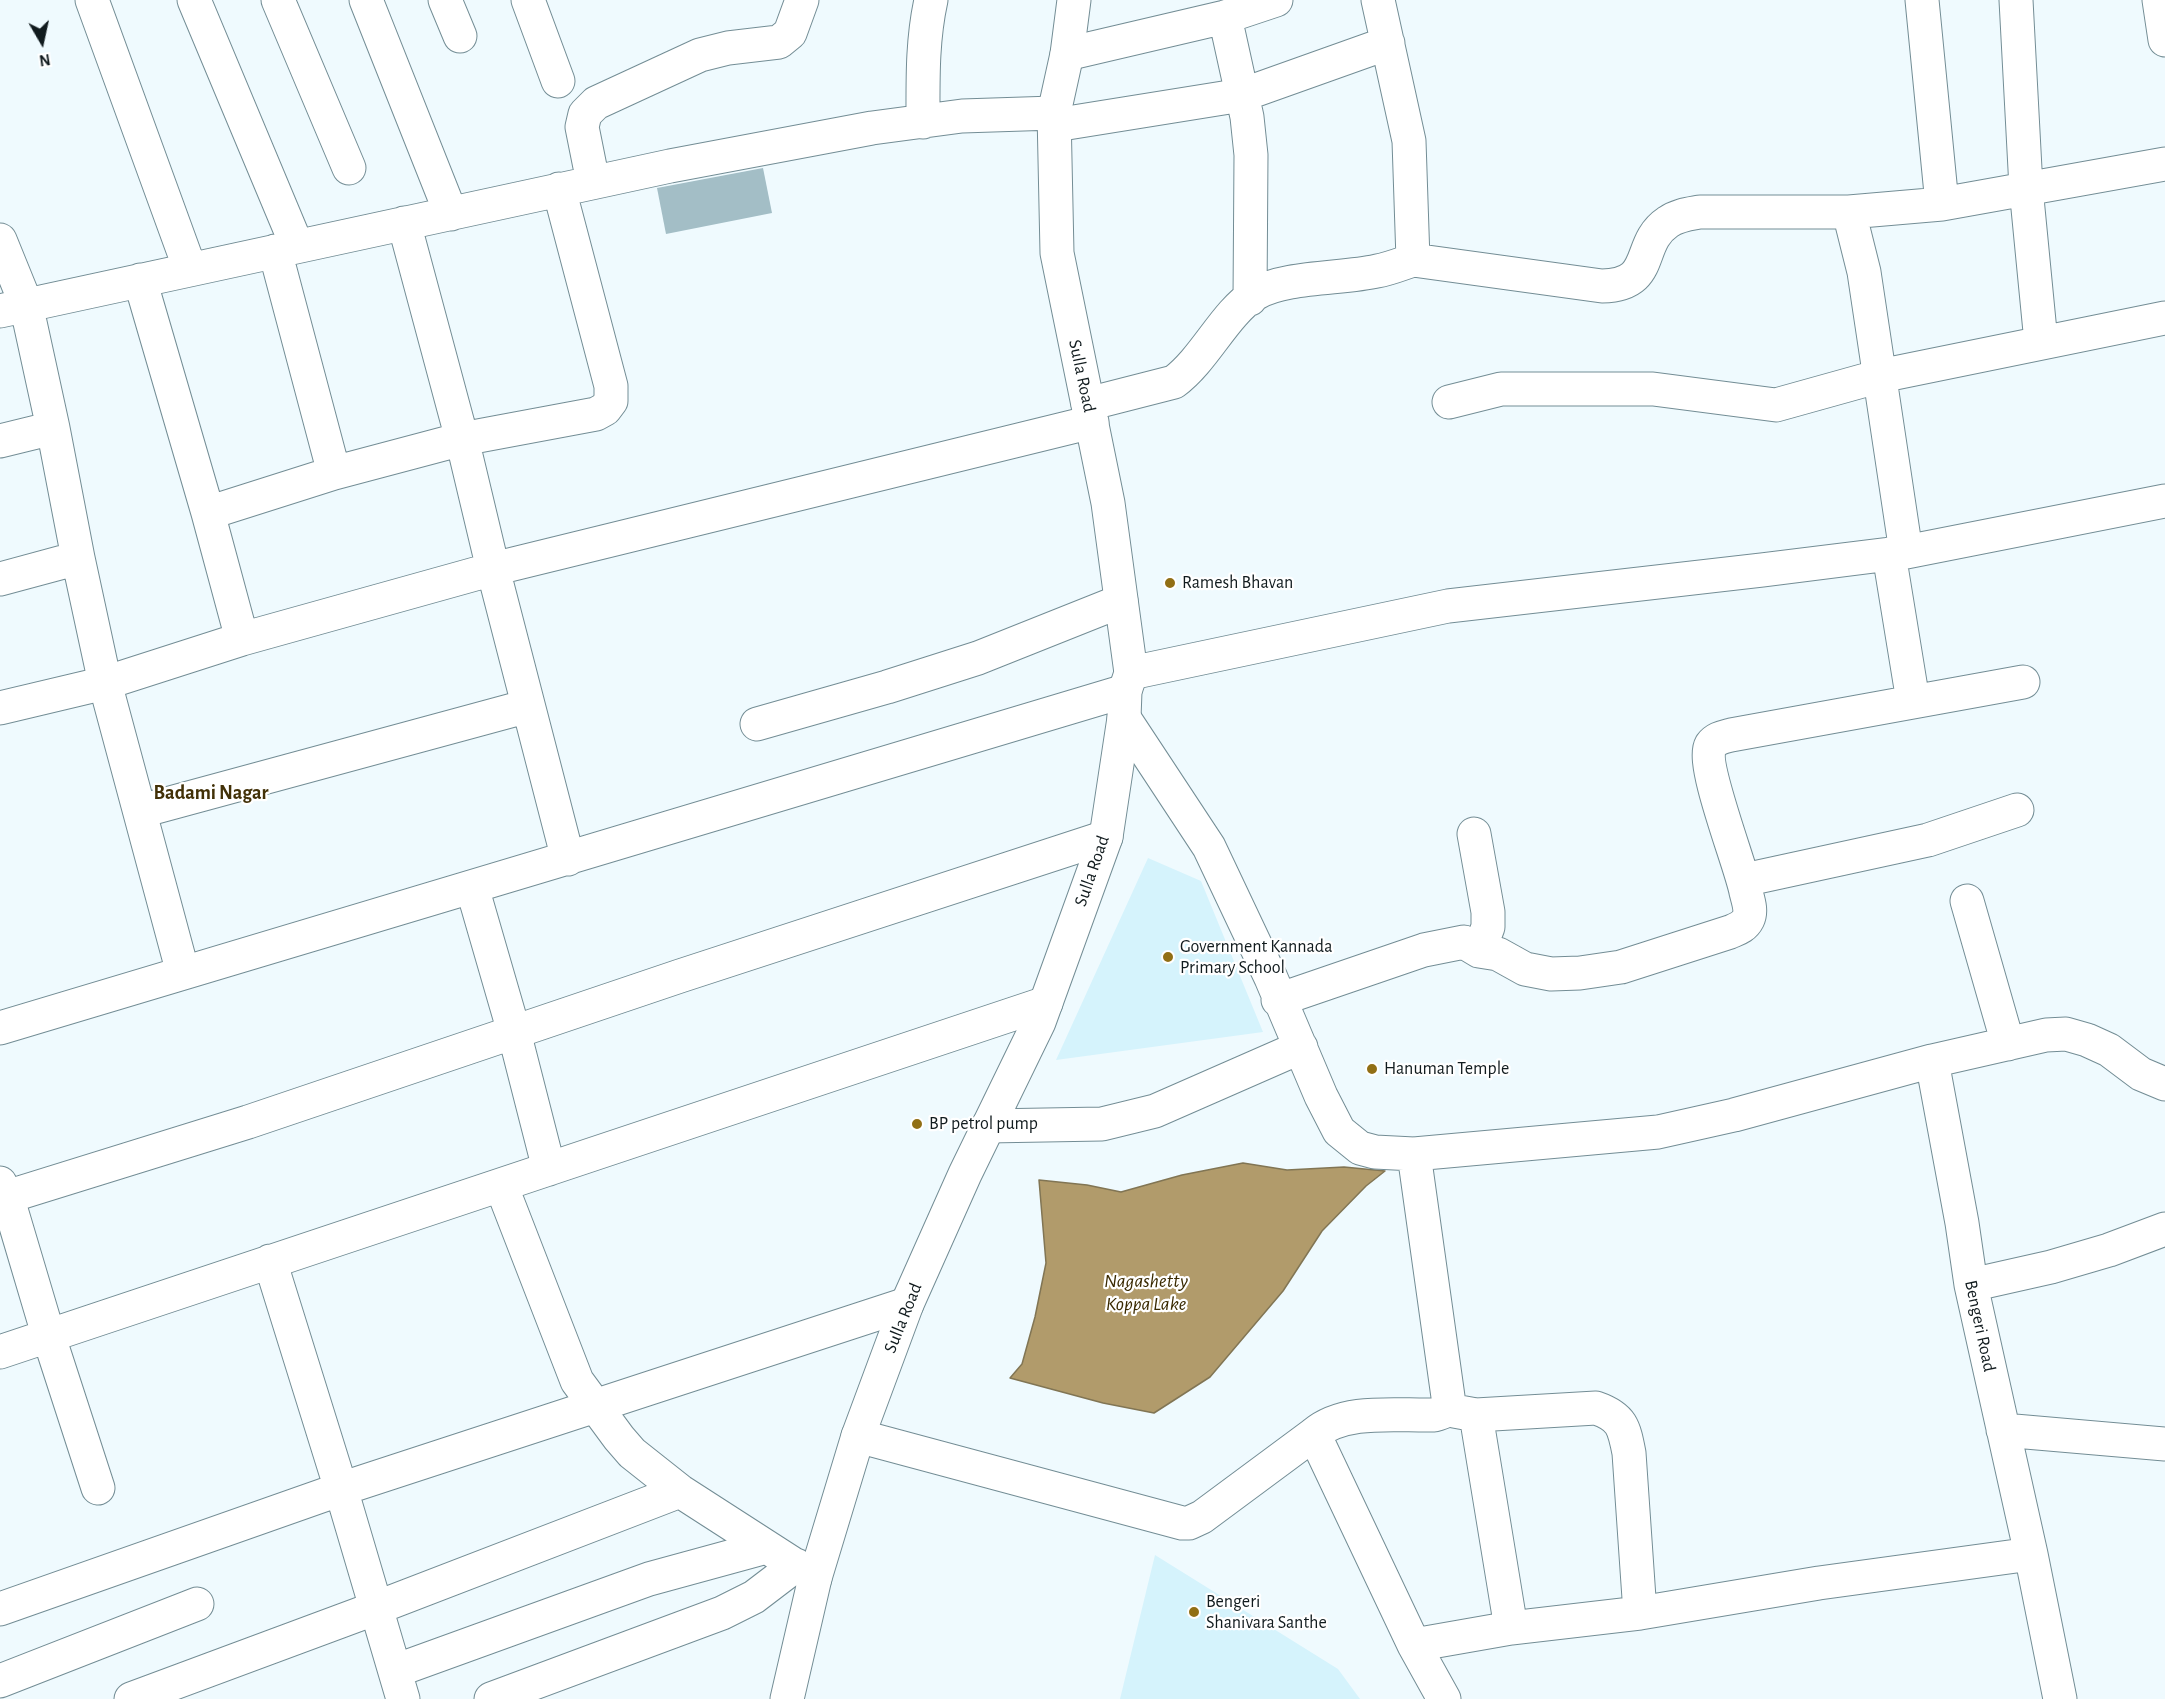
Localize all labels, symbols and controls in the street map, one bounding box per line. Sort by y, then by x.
north arrow [12,12,72,72]
text: N [38,51,52,69]
street label: Sulla Road [1064,338,1100,414]
place label: Ramesh Bhavan [1182,572,1293,594]
marker: Ramesh Bhavan [1163,576,1177,590]
district label: Badami Nagar [153,781,269,805]
street label: Sulla Road [1070,833,1114,909]
place label: Government Kannada Primary School [1180,936,1332,978]
marker: Government Kannada Primary School [1161,950,1175,964]
place label: Hanuman Temple [1384,1058,1509,1080]
marker: Hanuman Temple [1365,1062,1379,1076]
place label: BP petrol pump [929,1113,1038,1135]
marker: BP petrol pump [910,1117,924,1131]
water label: Nagashetty Koppa Lake [1104,1269,1188,1316]
street label: Bengeri Road [1960,1278,2000,1374]
street label: Sulla Road [879,1280,927,1356]
place label: Bengeri Shanivara Santhe [1206,1591,1327,1634]
marker: Bengeri Shanivara Santhe [1187,1605,1201,1619]

